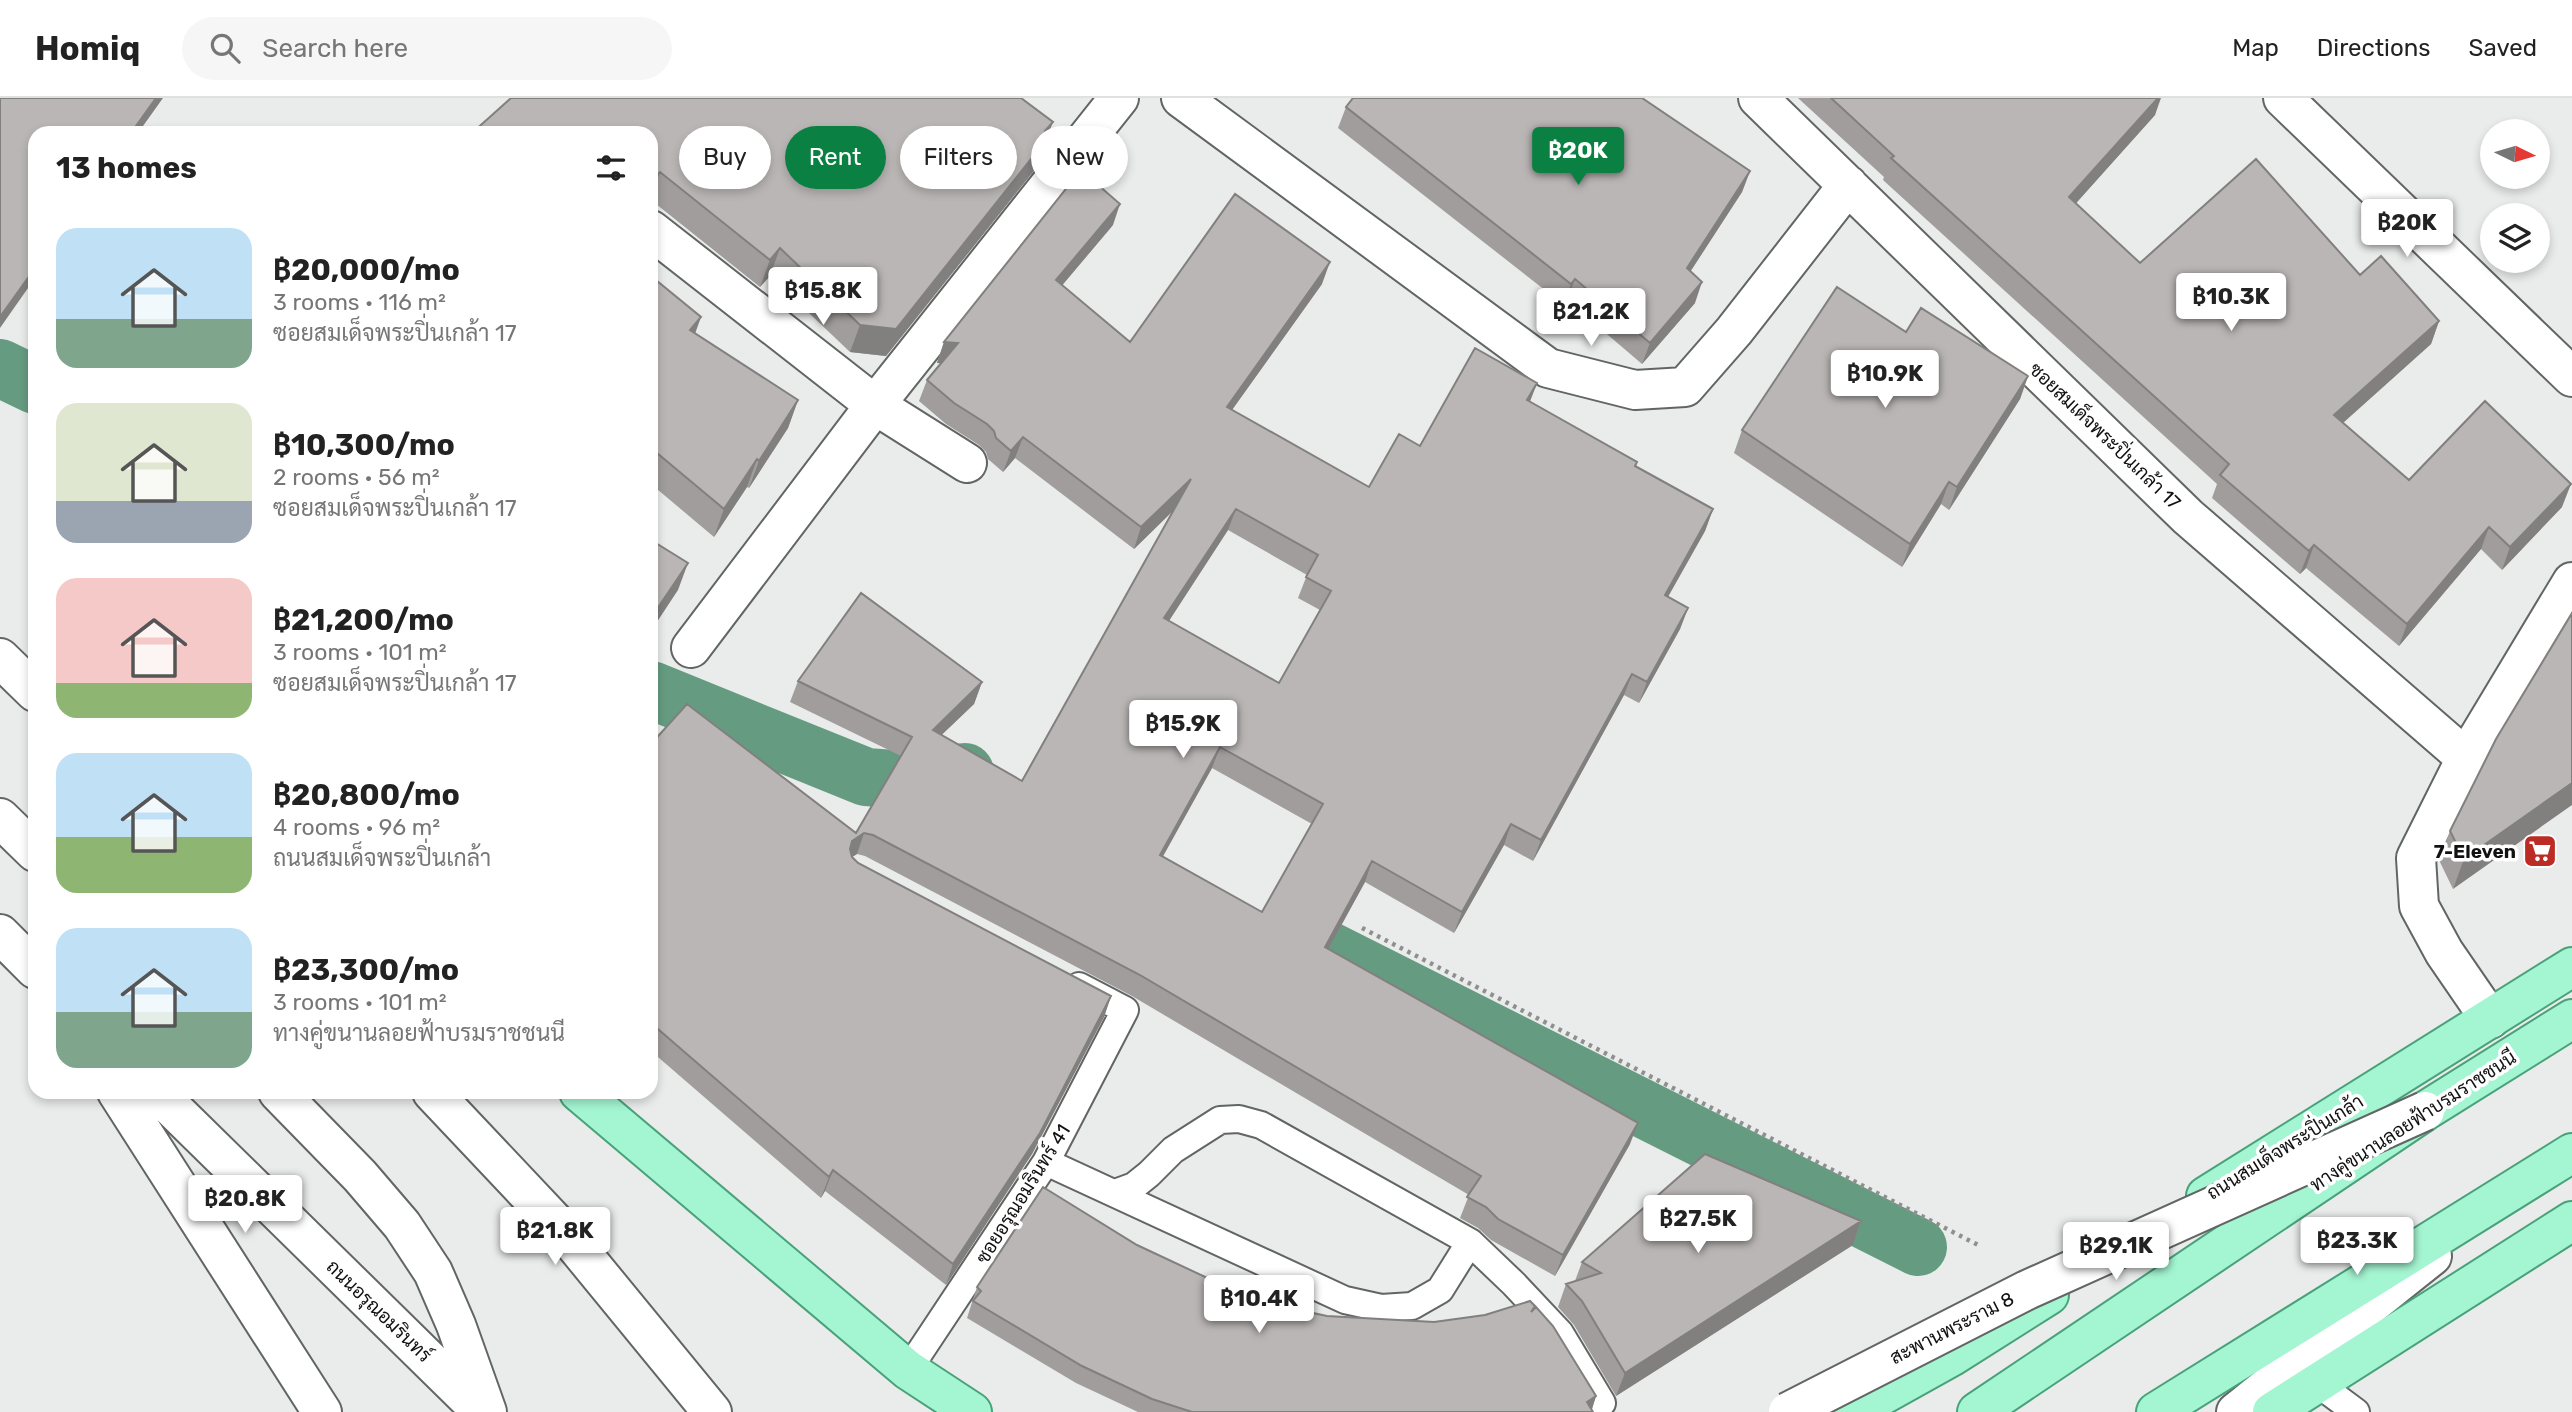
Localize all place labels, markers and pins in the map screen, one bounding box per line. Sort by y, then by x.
pin: ฿20K [1537,127,1619,187]
pin: ฿20K [2366,200,2448,259]
pin: ฿15.8K [766,268,880,327]
pin: ฿10.3K [2174,274,2288,333]
pin: ฿21.2K [1534,288,1648,348]
pin: ฿10.9K [1828,350,1942,410]
pin: ฿15.9K [1126,700,1240,760]
supermarket icon: 7-Eleven [2521,832,2559,870]
place label: 7-Eleven [2434,840,2516,863]
pin: ฿20.8K [188,1176,302,1235]
pin: ฿27.5K [1641,1196,1755,1255]
pin: ฿21.8K [498,1208,612,1267]
pin: ฿23.3K [2300,1218,2414,1277]
pin: ฿29.1K [2059,1222,2173,1282]
pin: ฿10.4K [1202,1276,1316,1335]

